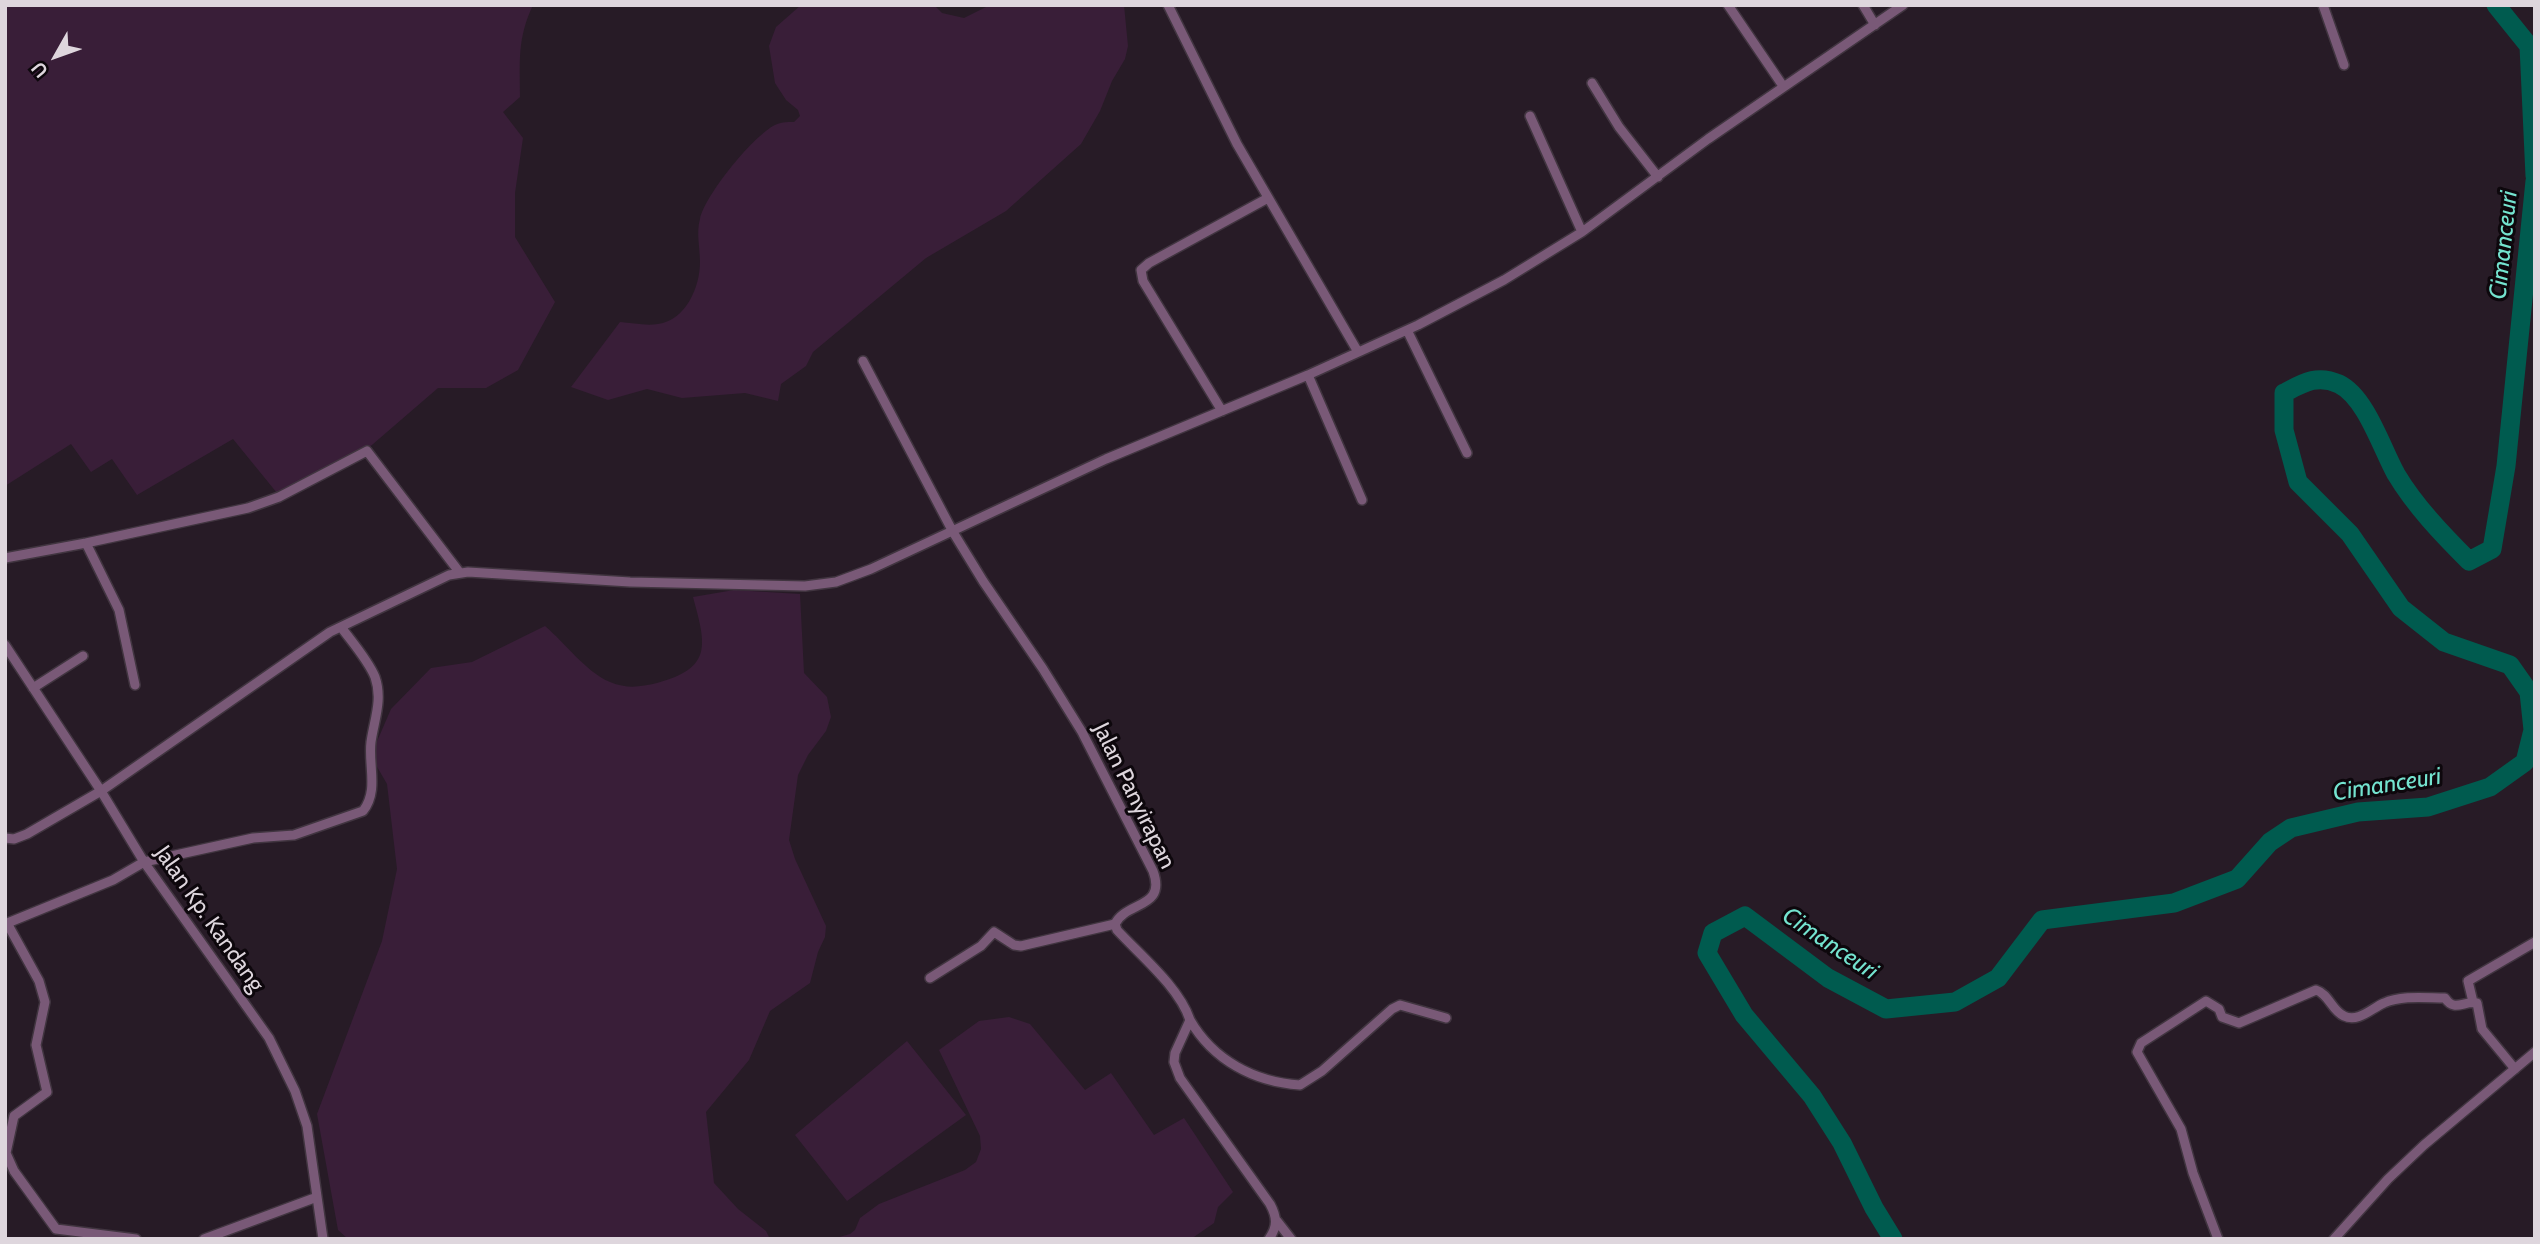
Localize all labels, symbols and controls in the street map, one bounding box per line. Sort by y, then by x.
north arrow [21,21,91,91]
text: U [26,57,53,82]
water label: Cimanceuri [2484,189,2524,301]
street label: Jalan Panyirapan [1087,719,1181,873]
water label: Cimanceuri [2331,762,2443,808]
street label: Jalan Kp. Kandang [148,841,270,997]
water label: Cimanceuri [1777,902,1883,986]

